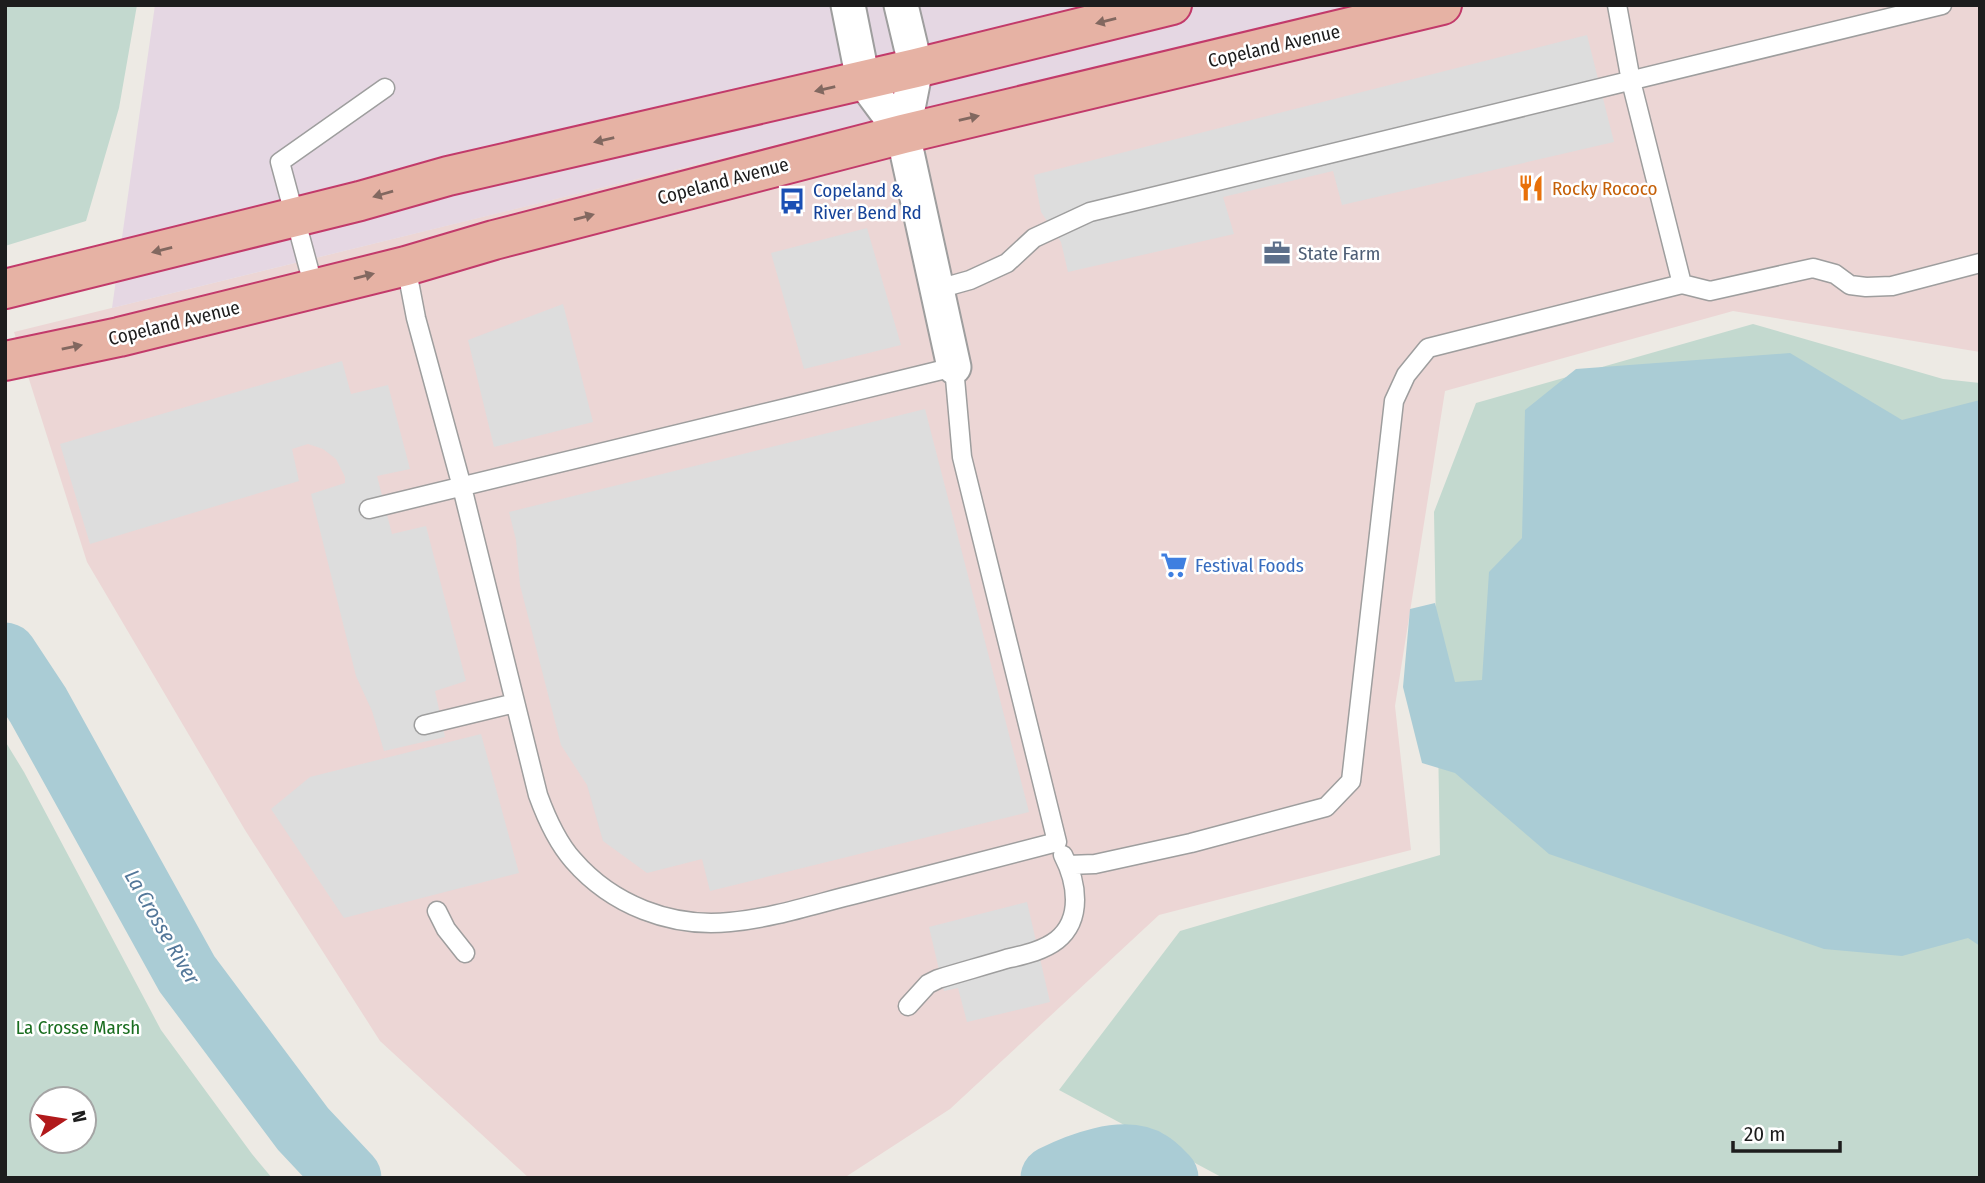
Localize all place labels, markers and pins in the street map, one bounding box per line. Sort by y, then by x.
restaurant icon: Rocky Rococo [1516,173,1546,203]
place label: Rocky Rococo [1552,177,1658,200]
place label: Copeland & River Bend Rd [813,179,922,224]
bus stop icon: Copeland & River Bend Rd [777,186,807,216]
office icon: State Farm [1262,238,1292,268]
place label: State Farm [1298,242,1380,265]
supermarket icon: Festival Foods [1159,550,1189,580]
place label: Festival Foods [1195,554,1304,577]

